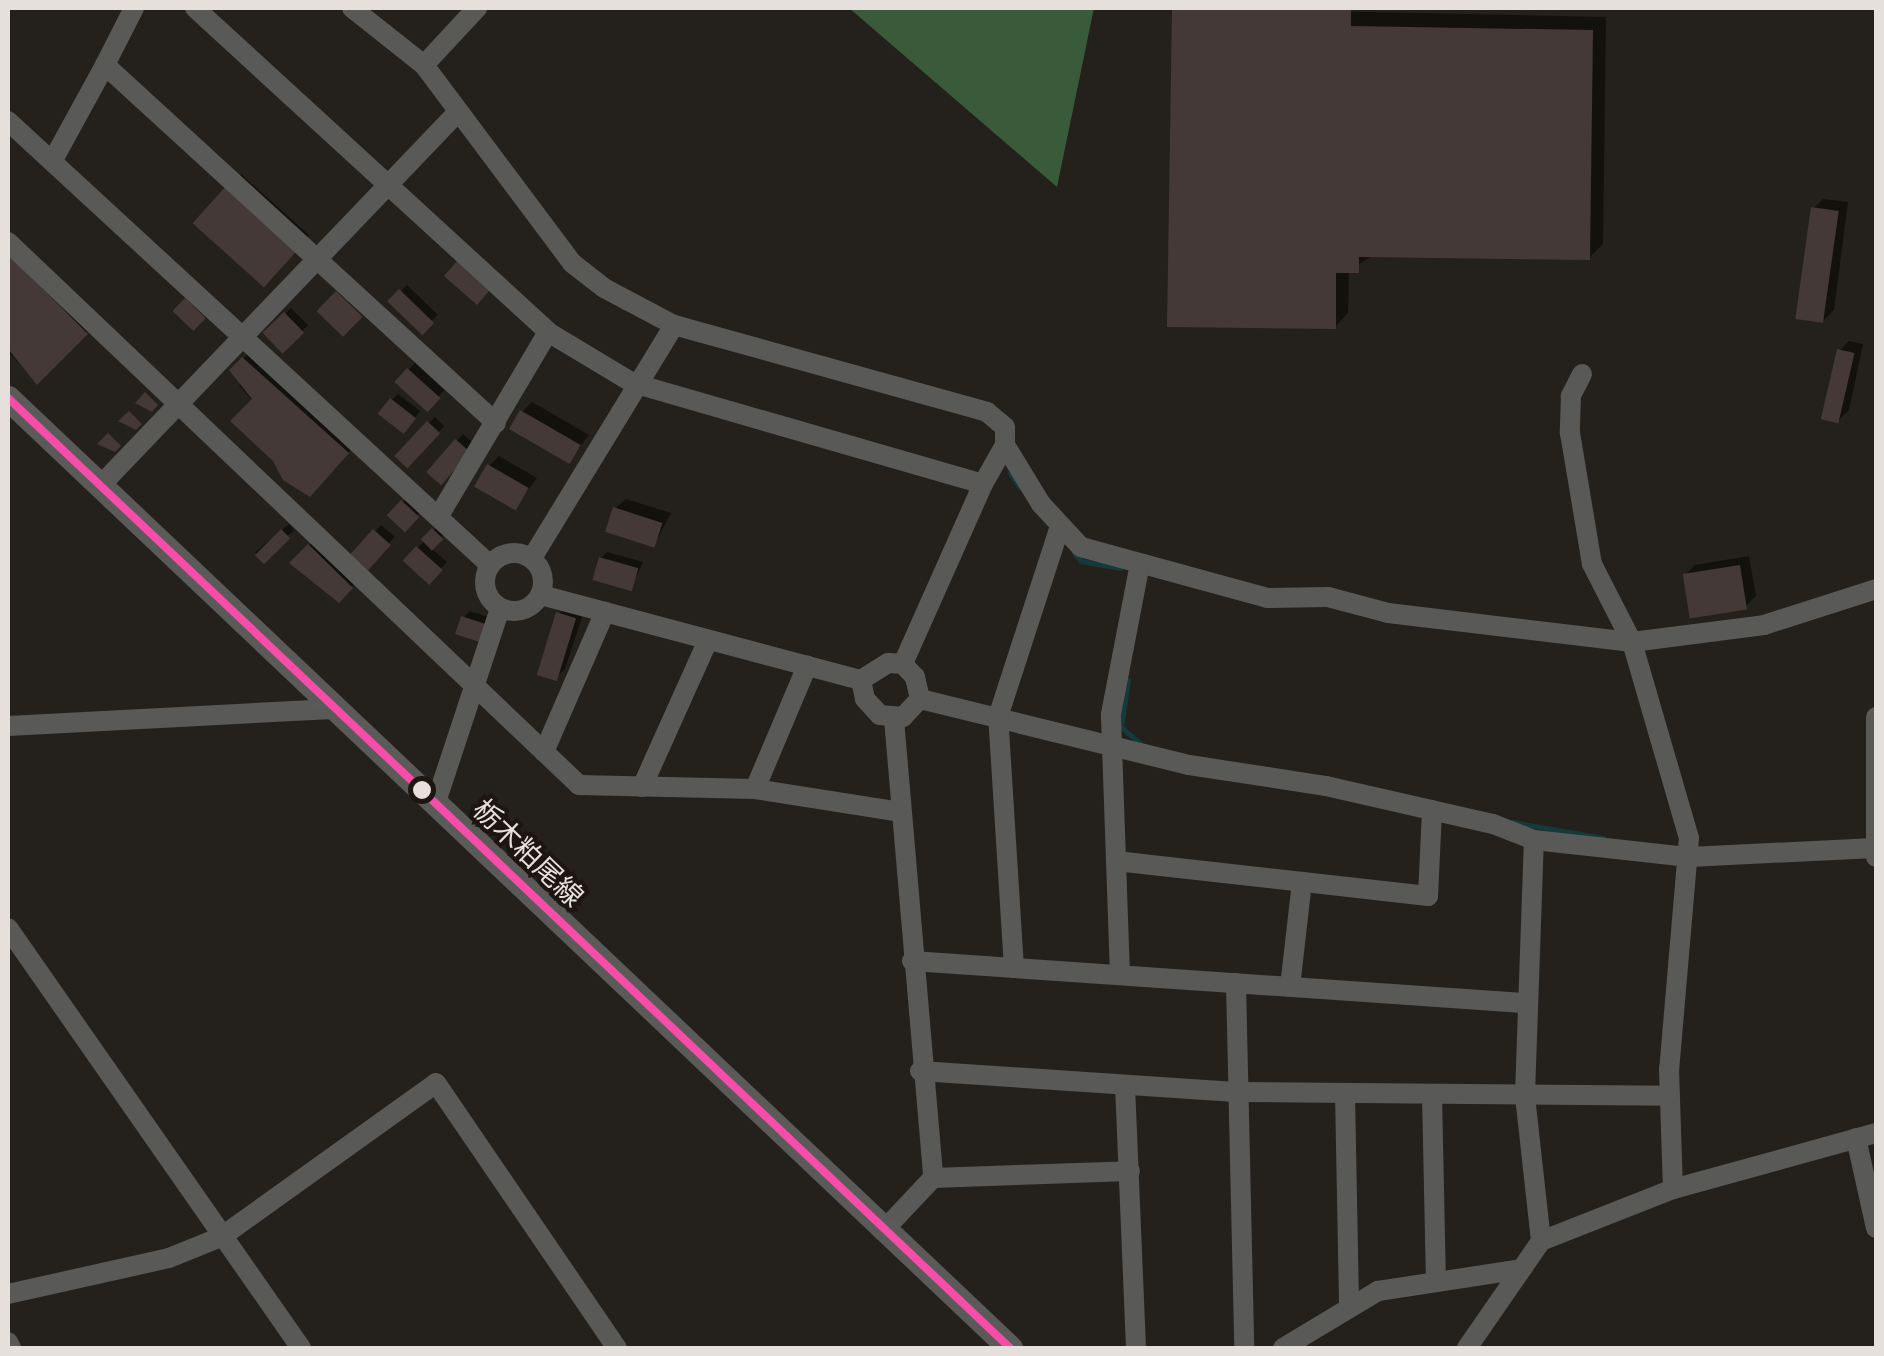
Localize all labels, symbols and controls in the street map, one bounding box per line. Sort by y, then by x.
unlabelled marker [412,780,432,800]
street label: 栃木粕尾線 [467,791,591,913]

